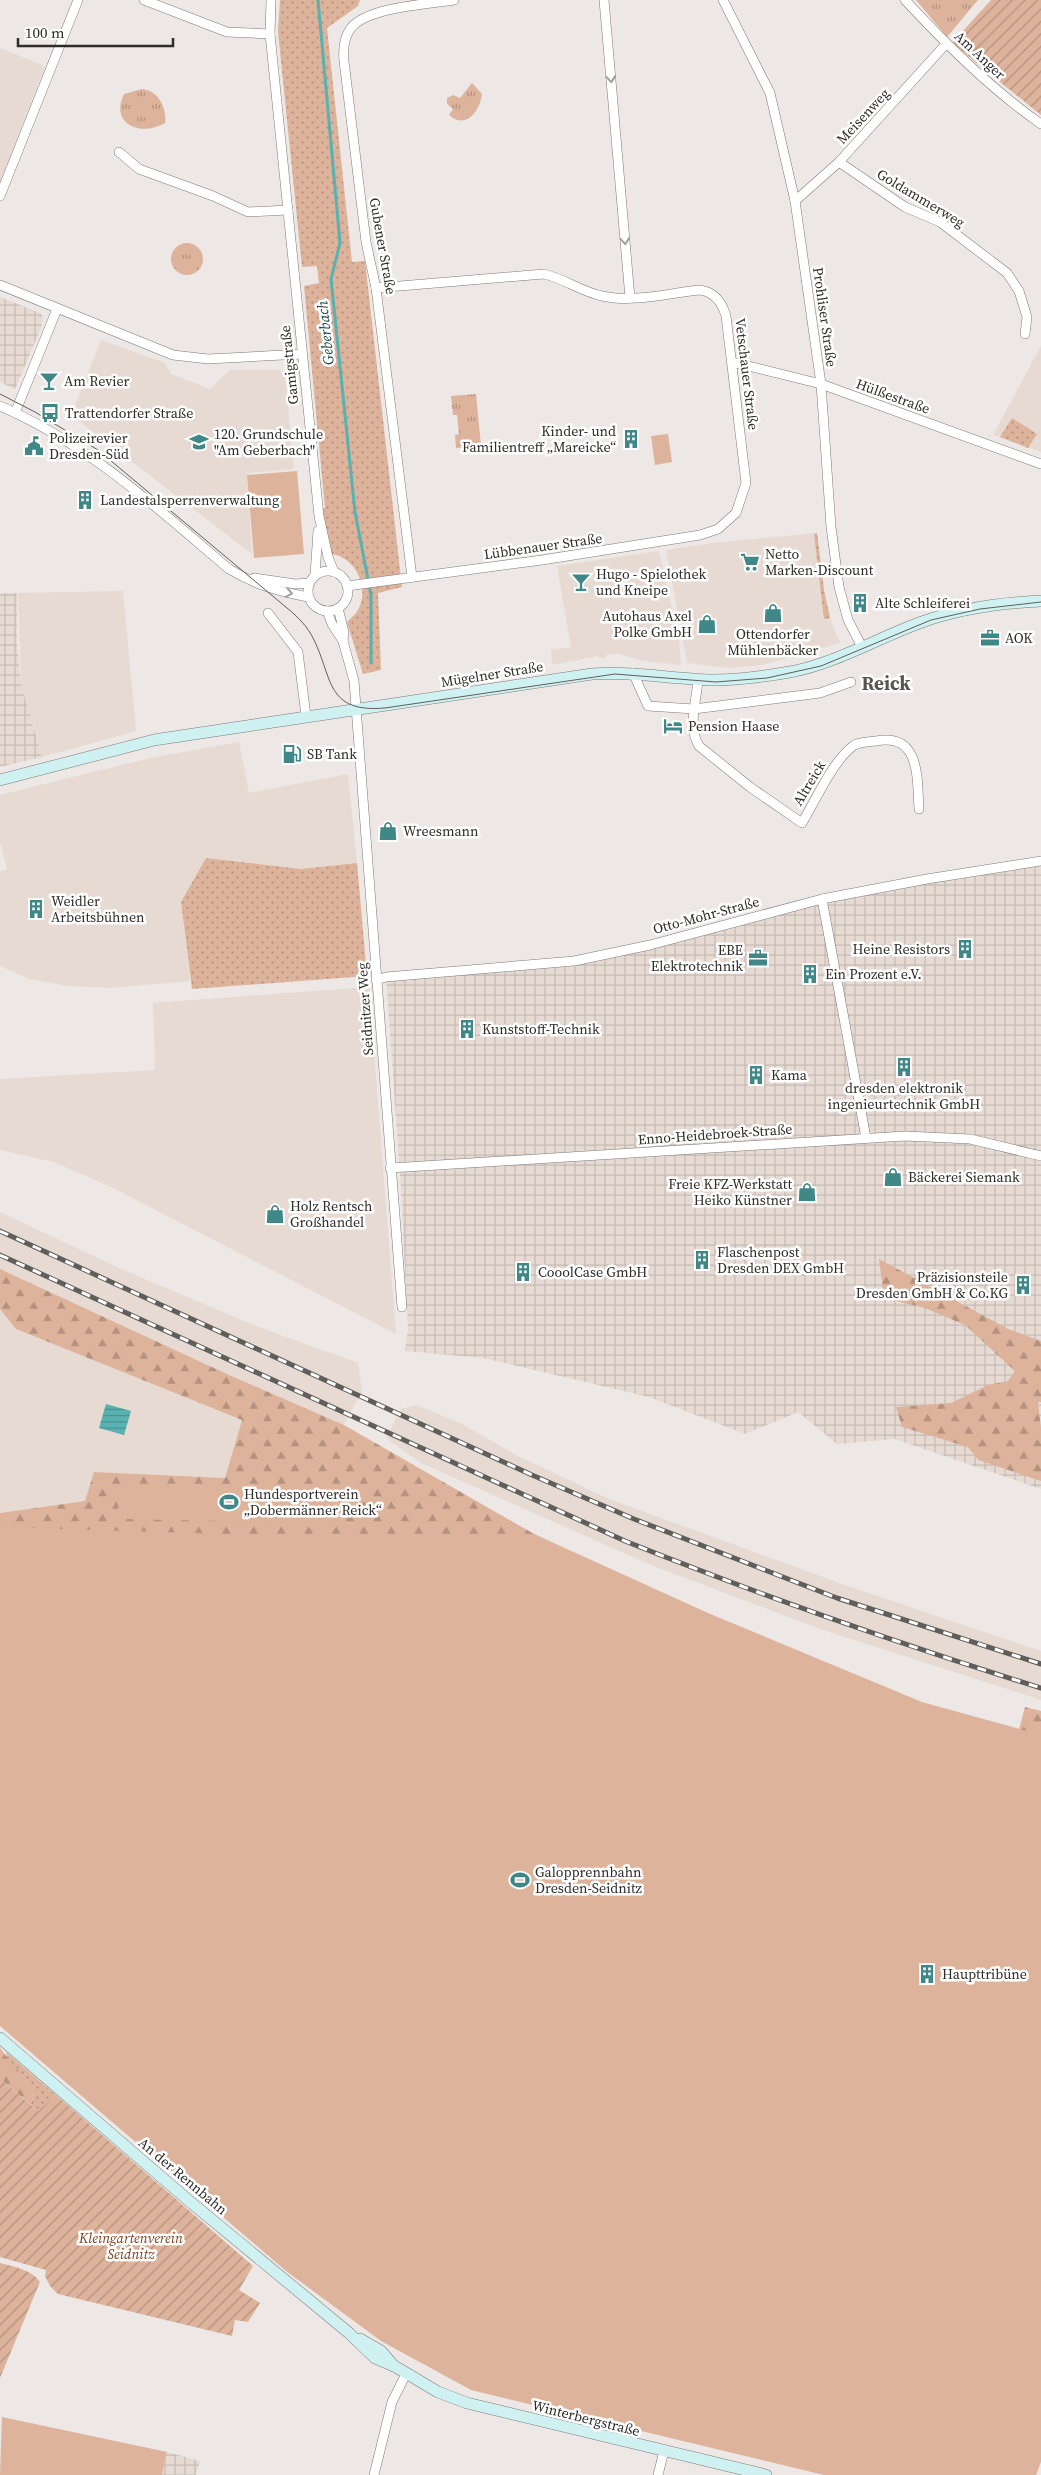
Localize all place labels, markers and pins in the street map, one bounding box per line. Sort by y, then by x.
bar icon: Am Revier [38,370,60,392]
place label: Am Revier [64,371,130,391]
bus stop icon: Trattendorfer Straße [39,402,61,424]
place label: Trattendorfer Straße [65,403,193,423]
place label: Kinder- und Familientreff „Mareicke“ [462,421,616,457]
place label: 120. Grundschule "Am Geberbach" [214,424,323,460]
place label: Polizeirevier Dresden-Süd [49,428,129,464]
building icon: Kinder- und Familientreff „Mareicke“ [620,428,642,450]
school or university icon: 120. Grundschule "Am Geberbach" [188,431,210,453]
public building icon: Polizeirevier Dresden-Süd [23,435,45,457]
building icon: Landestalsperrenverwaltung [74,489,96,511]
place label: Landestalsperrenverwaltung [100,490,279,510]
place label: Netto Marken-Discount [765,544,874,580]
supermarket icon: Netto Marken-Discount [739,551,761,573]
place label: Hugo - Spielothek und Kneipe [596,564,707,600]
bar icon: Hugo - Spielothek und Kneipe [570,571,592,593]
building icon: Alte Schleiferei [849,592,871,614]
place label: Alte Schleiferei [875,593,970,613]
shop icon: Ottendorfer Mühlenbäcker [762,602,784,624]
place label: Autohaus Axel Polke GmbH [602,606,692,642]
shop icon: Autohaus Axel Polke GmbH [696,613,718,635]
place label: Ottendorfer Mühlenbäcker [727,624,819,660]
office icon: AOK [979,627,1001,649]
place label: AOK [1005,628,1033,648]
hotel icon: Pension Haase [662,715,684,737]
place label: Pension Haase [688,716,780,736]
fuel station icon: SB Tank [281,743,303,765]
place label: SB Tank [307,744,357,764]
shop icon: Wreesmann [377,820,399,842]
place label: Wreesmann [403,821,479,841]
place label: Weidler Arbeitsbühnen [51,891,145,927]
building icon: Weidler Arbeitsbühnen [25,898,47,920]
building icon: Heine Resistors [954,938,976,960]
place label: Heine Resistors [853,939,950,959]
place label: EBE Elektrotechnik [651,940,743,976]
office icon: EBE Elektrotechnik [747,947,769,969]
building icon: Ein Prozent e.V. [799,963,821,985]
place label: Ein Prozent e.V. [825,964,922,984]
building icon: Kunststoff-Technik [456,1018,478,1040]
place label: Kunststoff-Technik [482,1019,600,1039]
building icon: dresden elektronik ingenieurtechnik GmbH [893,1056,915,1078]
building icon: Kama [745,1064,767,1086]
place label: Kama [771,1065,808,1085]
place label: dresden elektronik ingenieurtechnik GmbH [828,1078,980,1114]
shop icon: Bäckerei Siemank [882,1166,904,1188]
place label: Bäckerei Siemank [908,1167,1020,1187]
place label: Freie KFZ-Werkstatt Heiko Künstner [668,1174,792,1210]
shop icon: Freie KFZ-Werkstatt Heiko Künstner [796,1181,818,1203]
place label: Holz Rentsch Großhandel [290,1196,372,1232]
shop icon: Holz Rentsch Großhandel [264,1203,286,1225]
place label: Flaschenpost Dresden DEX GmbH [717,1242,844,1278]
building icon: Flaschenpost Dresden DEX GmbH [691,1249,713,1271]
building icon: CooolCase GmbH [512,1261,534,1283]
place label: CooolCase GmbH [538,1262,647,1282]
place label: Präzisionsteile Dresden GmbH & Co.KG [856,1267,1008,1303]
building icon: Präzisionsteile Dresden GmbH & Co.KG [1012,1274,1034,1296]
place label: Hundesportverein „Dobermänner Reick“ [244,1484,382,1520]
sports icon: Hundesportverein „Dobermänner Reick“ [218,1491,240,1513]
place label: Galopprennbahn Dresden-Seidnitz [535,1862,642,1898]
sports icon: Galopprennbahn Dresden-Seidnitz [509,1869,531,1891]
building icon: Haupttribüne [916,1963,938,1985]
place label: Haupttribüne [942,1964,1027,1984]

